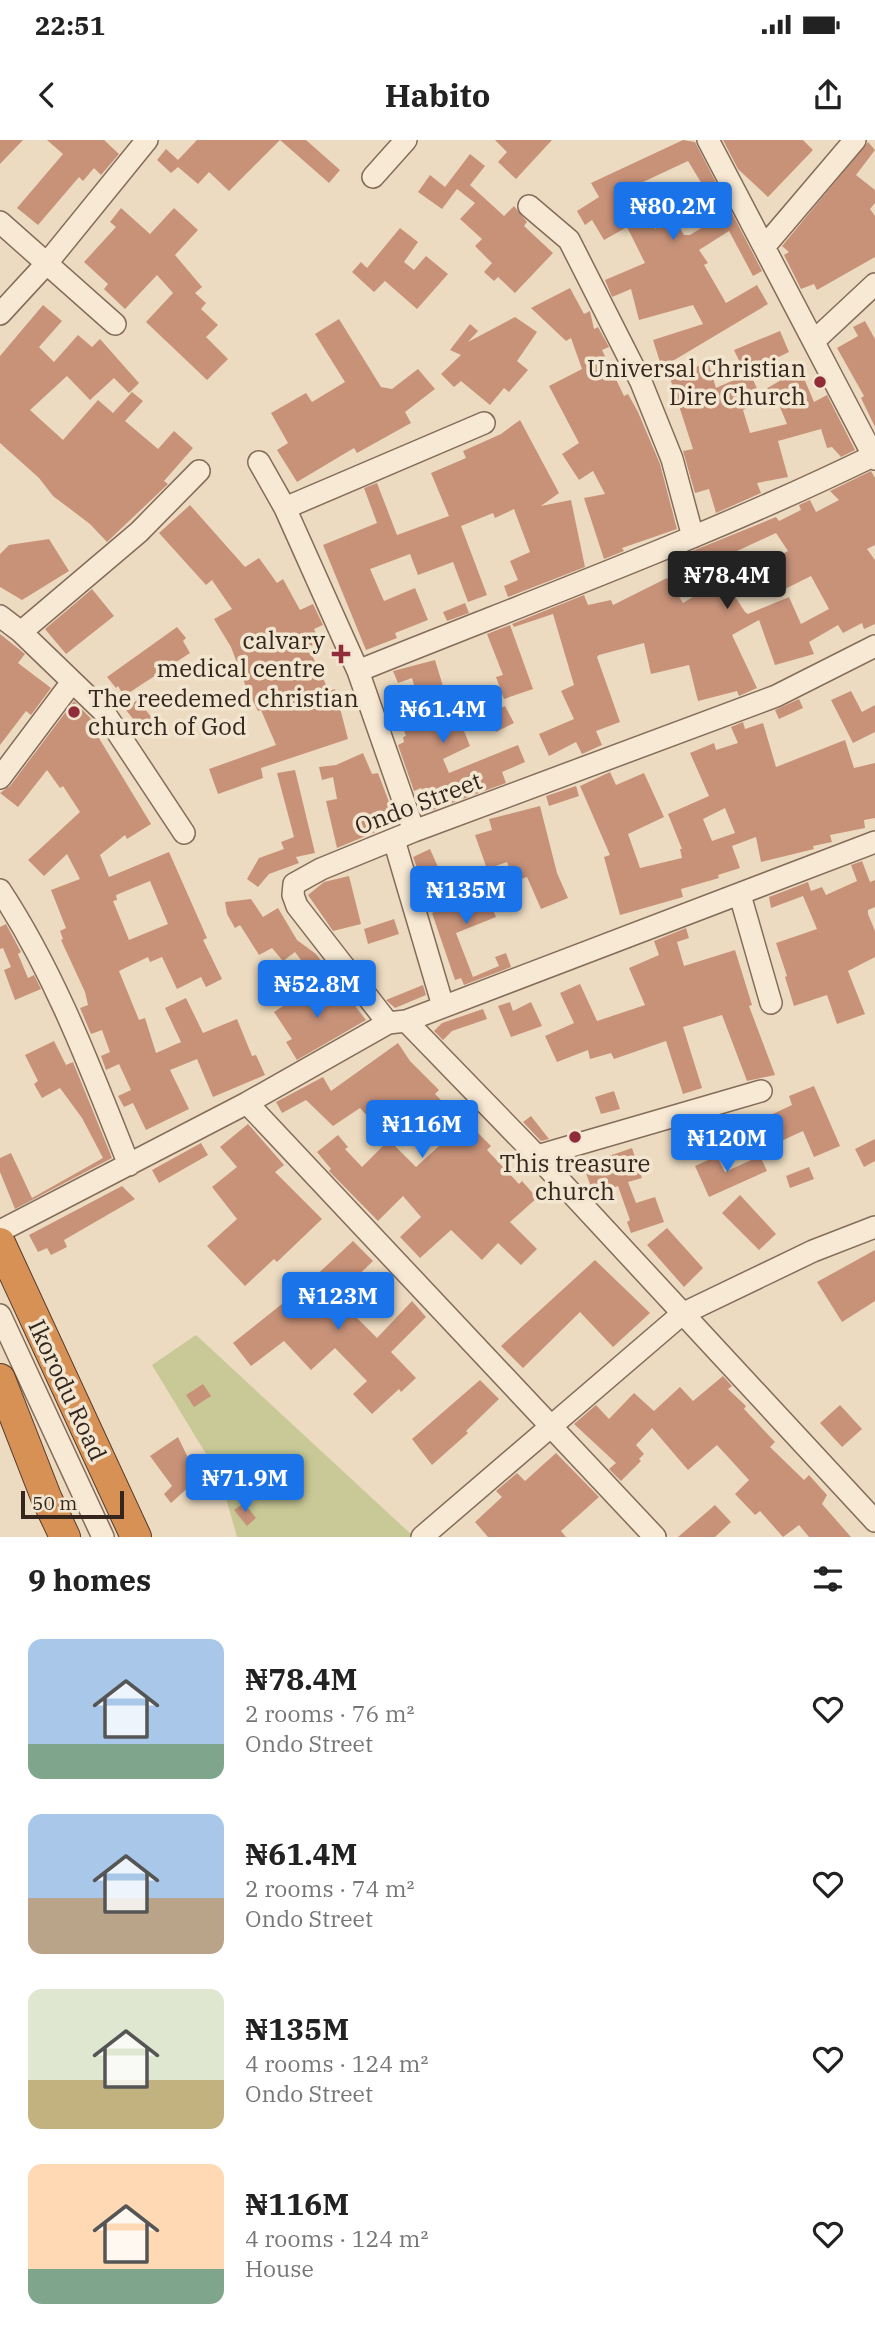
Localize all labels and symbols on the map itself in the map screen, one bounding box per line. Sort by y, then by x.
pin: ₦80.2M [616,182,730,242]
place label: Universal Christian Dire Church [587,352,806,412]
marker: Universal Christian Dire Church [812,374,828,390]
pin: ₦78.4M [670,552,784,611]
place label: calvary medical centre [156,624,325,684]
marker: calvary medical centre [331,644,351,664]
place label: The reedemed christian church of God [88,682,359,742]
pin: ₦61.4M [386,686,500,745]
marker: The reedemed christian church of God [66,704,82,720]
street label: Ondo Street [350,764,486,842]
pin: ₦135M [417,866,515,926]
pin: ₦52.8M [260,960,374,1020]
pin: ₦116M [373,1100,471,1160]
pin: ₦120M [678,1114,776,1174]
marker: This treasure church [567,1129,583,1145]
place label: This treasure church [500,1147,650,1207]
pin: ₦123M [289,1272,387,1332]
street label: Ikorodu Road [21,1314,115,1466]
pin: ₦71.9M [188,1454,302,1514]
scale bar [21,1488,124,1520]

